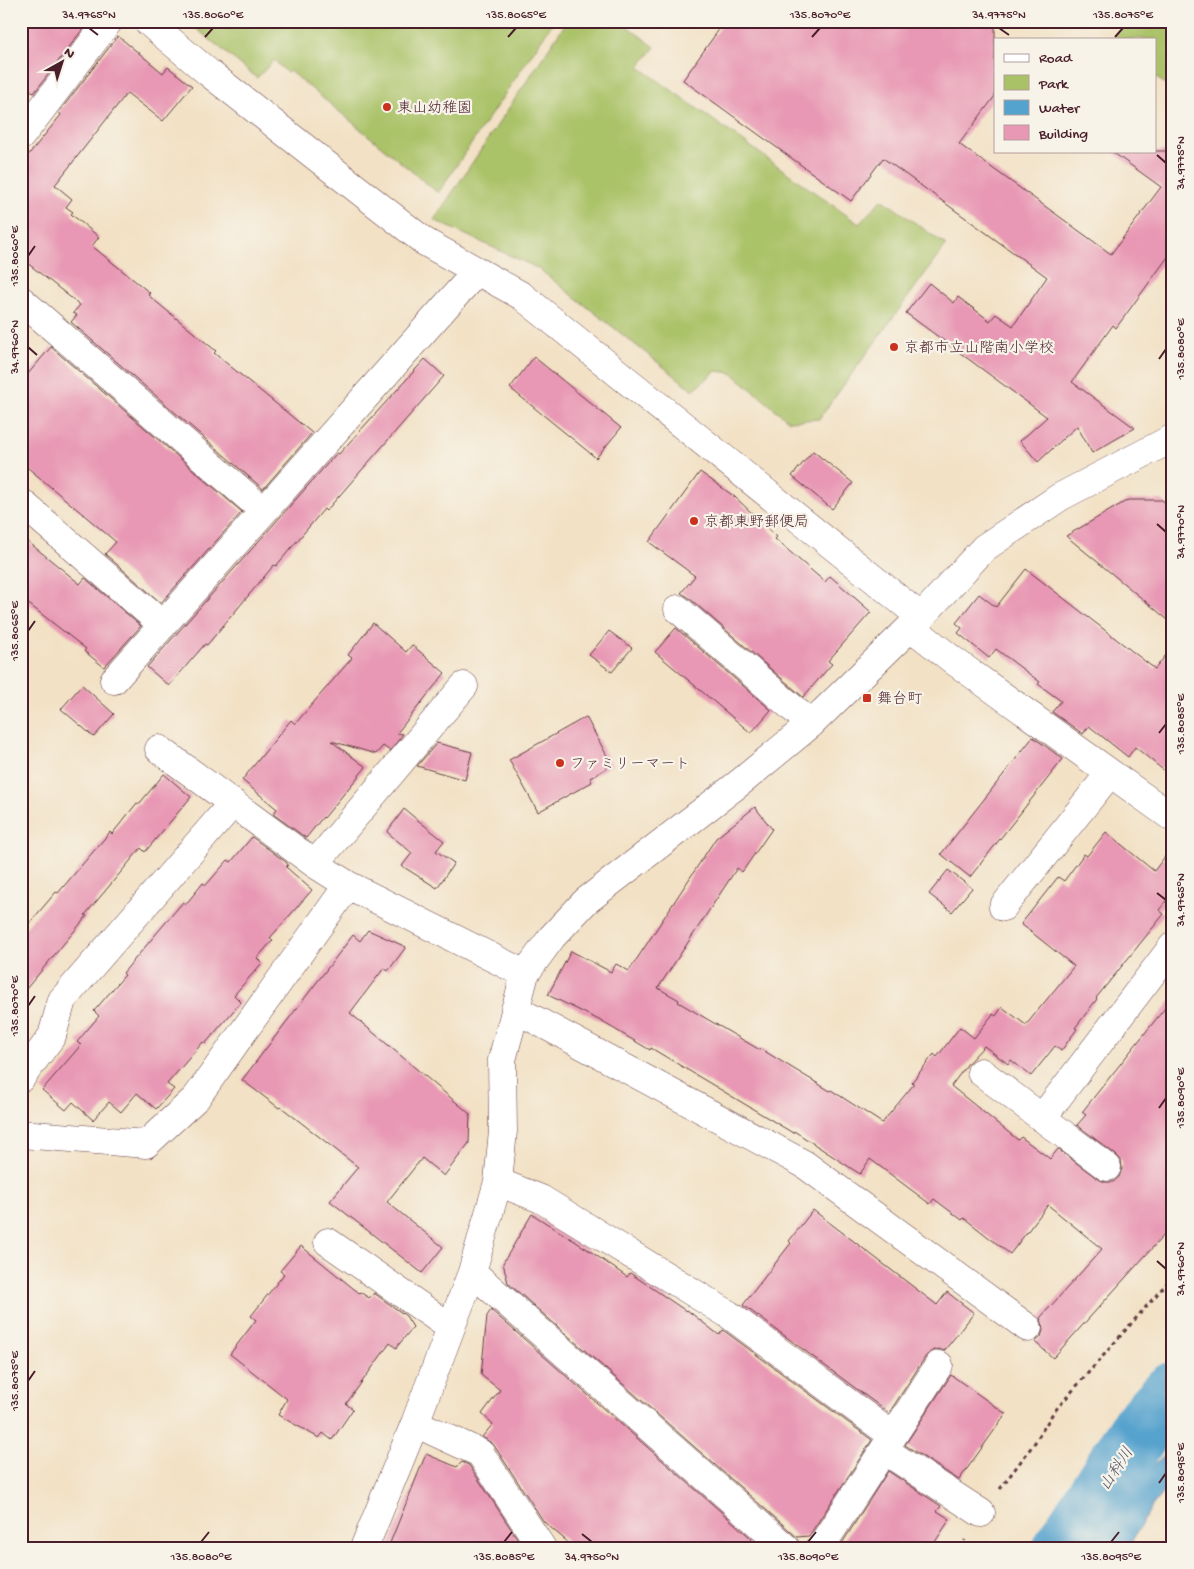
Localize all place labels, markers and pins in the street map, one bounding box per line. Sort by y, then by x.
place label: 東山幼稚園 [397,99,472,118]
marker: 東山幼稚園 [381,101,393,113]
place label: 京都市立山階南小学校 [904,339,1054,358]
marker: 京都市立山階南小学校 [888,341,900,353]
place label: 京都東野郵便局 [704,513,809,532]
marker: 京都東野郵便局 [688,515,700,527]
place label: 舞台町 [877,690,923,709]
marker: 舞台町 [861,692,873,704]
place label: ファミリーマート [570,756,690,774]
marker: ファミリーマート [554,757,566,769]

